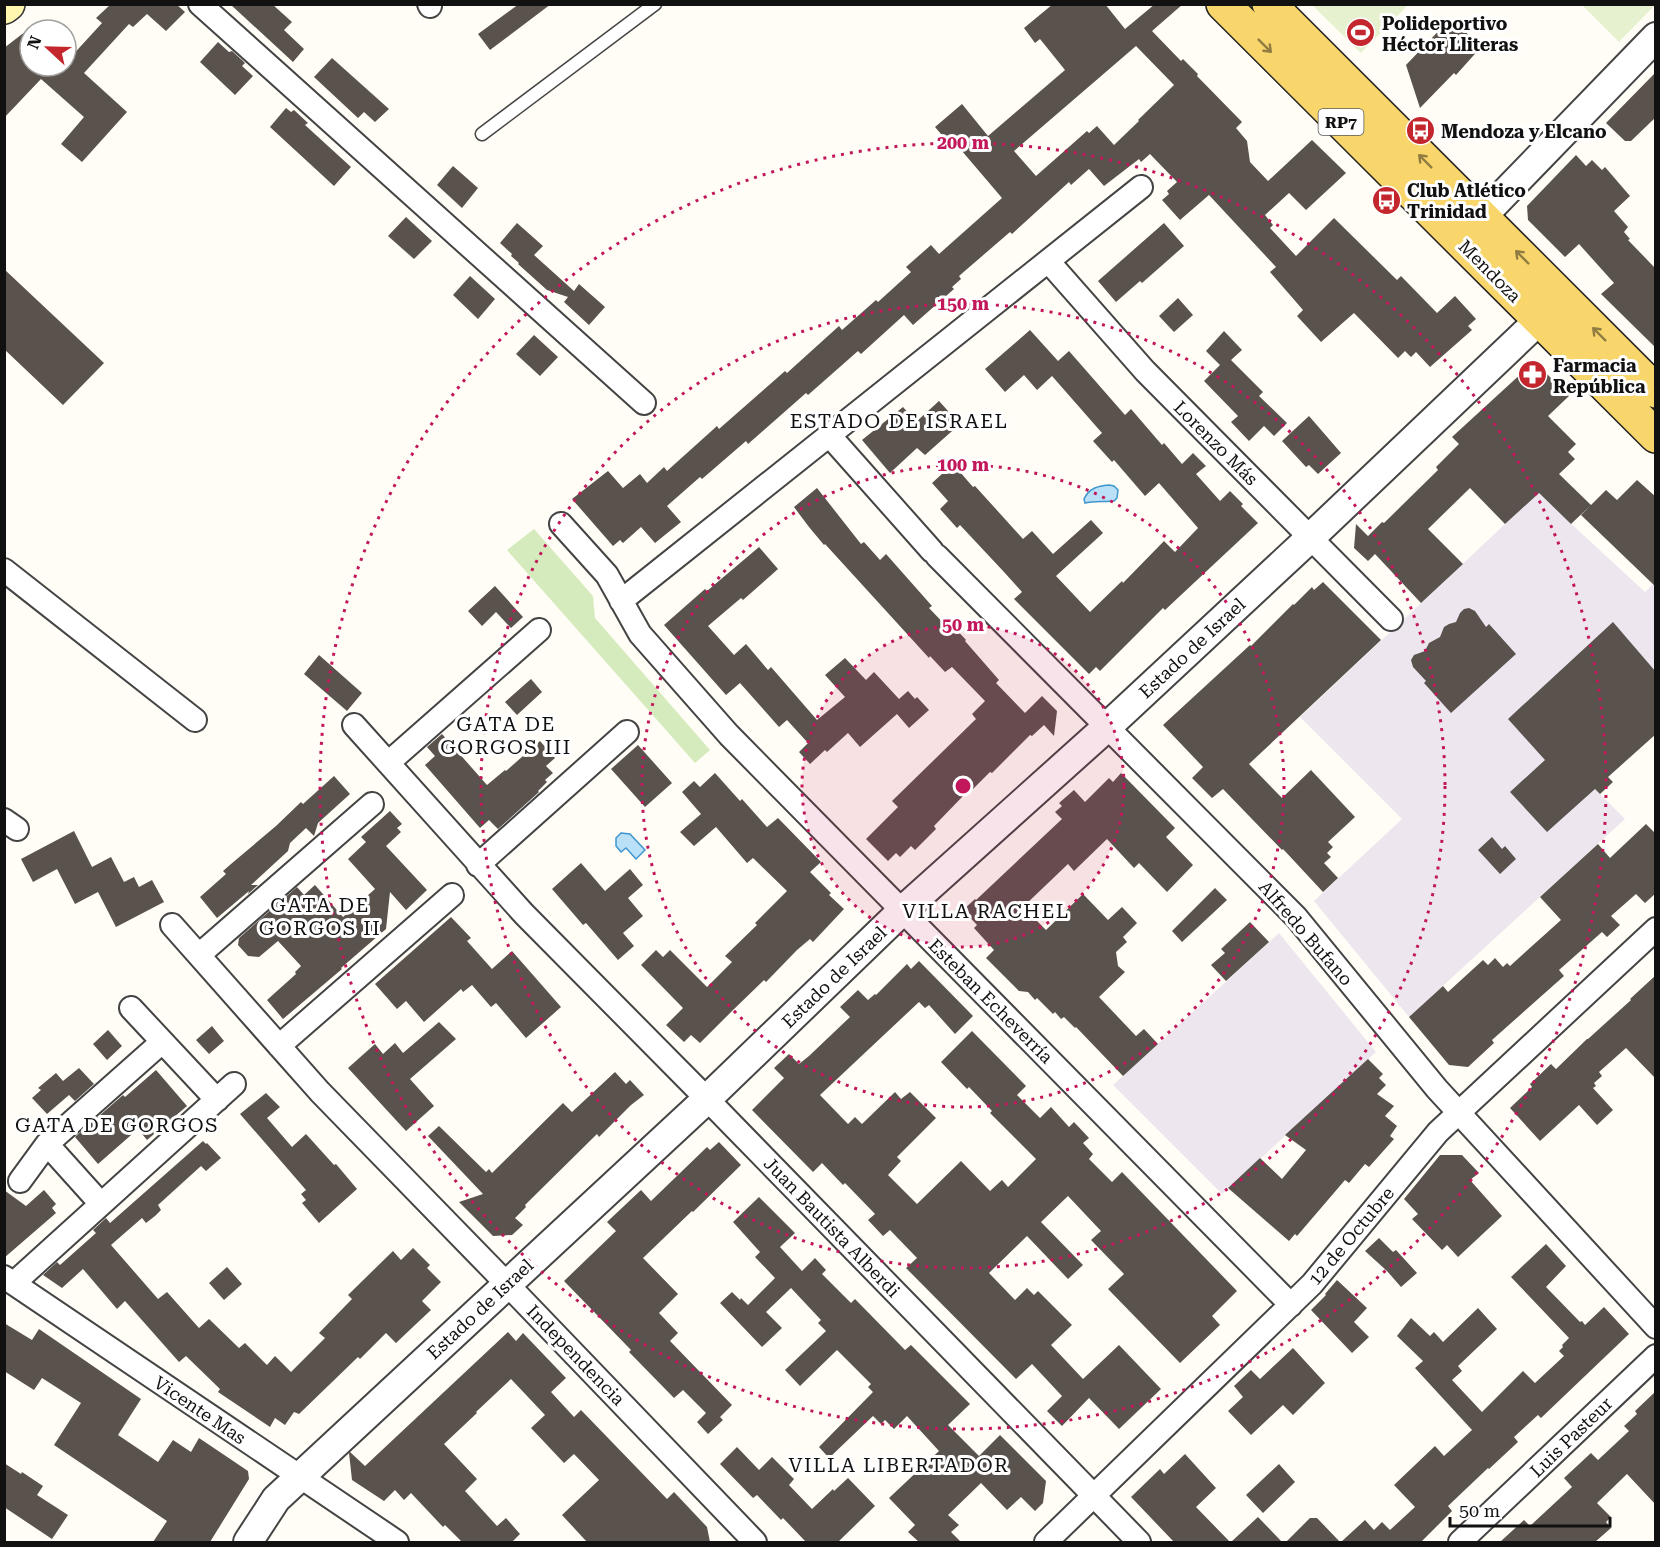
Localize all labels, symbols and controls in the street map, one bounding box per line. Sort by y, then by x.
place label: Polideportivo Héctor Lliteras [1382,13,1518,55]
sports icon: Polideportivo Héctor Lliteras [1345,17,1377,49]
north arrow [18,18,78,78]
text: N [23,33,46,52]
one-way arrow [1257,38,1272,53]
road number: RP7 [1318,109,1364,135]
bus stop icon: Mendoza y Elcano [1404,115,1436,147]
place label: Mendoza y Elcano [1441,121,1607,142]
text: 200 m [937,132,990,153]
one-way arrow [1418,153,1432,168]
place label: Club Atlético Trinidad [1407,180,1526,222]
bus stop icon: Club Atlético Trinidad [1370,184,1402,216]
street label: Mendoza [1455,236,1526,307]
one-way arrow [1515,250,1529,265]
text: 150 m [937,293,990,314]
one-way arrow [1592,327,1607,342]
place label: Farmacia República [1553,355,1646,397]
pharmacy icon: Farmacia República [1516,359,1548,391]
street label: Lorenzo Más [1170,397,1262,489]
district label: ESTADO DE ISRAEL [790,409,1008,433]
text: 100 m [937,454,990,475]
street label: Estado de Israel [1135,593,1250,702]
text: 50 m [942,614,985,635]
district label: GATA DE GORGOS III [440,712,572,759]
centre of rings [953,776,973,796]
street label: Alfredo Bufano [1255,876,1357,990]
district label: GATA DE GORGOS II [259,893,381,940]
district label: VILLA RACHEL [902,899,1070,923]
street label: Estado de Israel [777,922,891,1032]
street label: Esteban Echeverría [924,934,1058,1068]
district label: GATA DE GORGOS [15,1113,219,1137]
street label: Juan Bautista Alberdi [760,1153,904,1301]
street label: 12 de Octubre [1304,1183,1398,1289]
street label: Estado de Israel [423,1254,538,1363]
street label: Independencia [523,1300,629,1410]
street label: Vicente Mas [150,1372,250,1448]
street label: Luis Pasteur [1526,1393,1616,1481]
district label: VILLA LIBERTADOR [789,1453,1009,1477]
scale bar [1450,1490,1610,1528]
text: 50 m [1459,1500,1500,1521]

